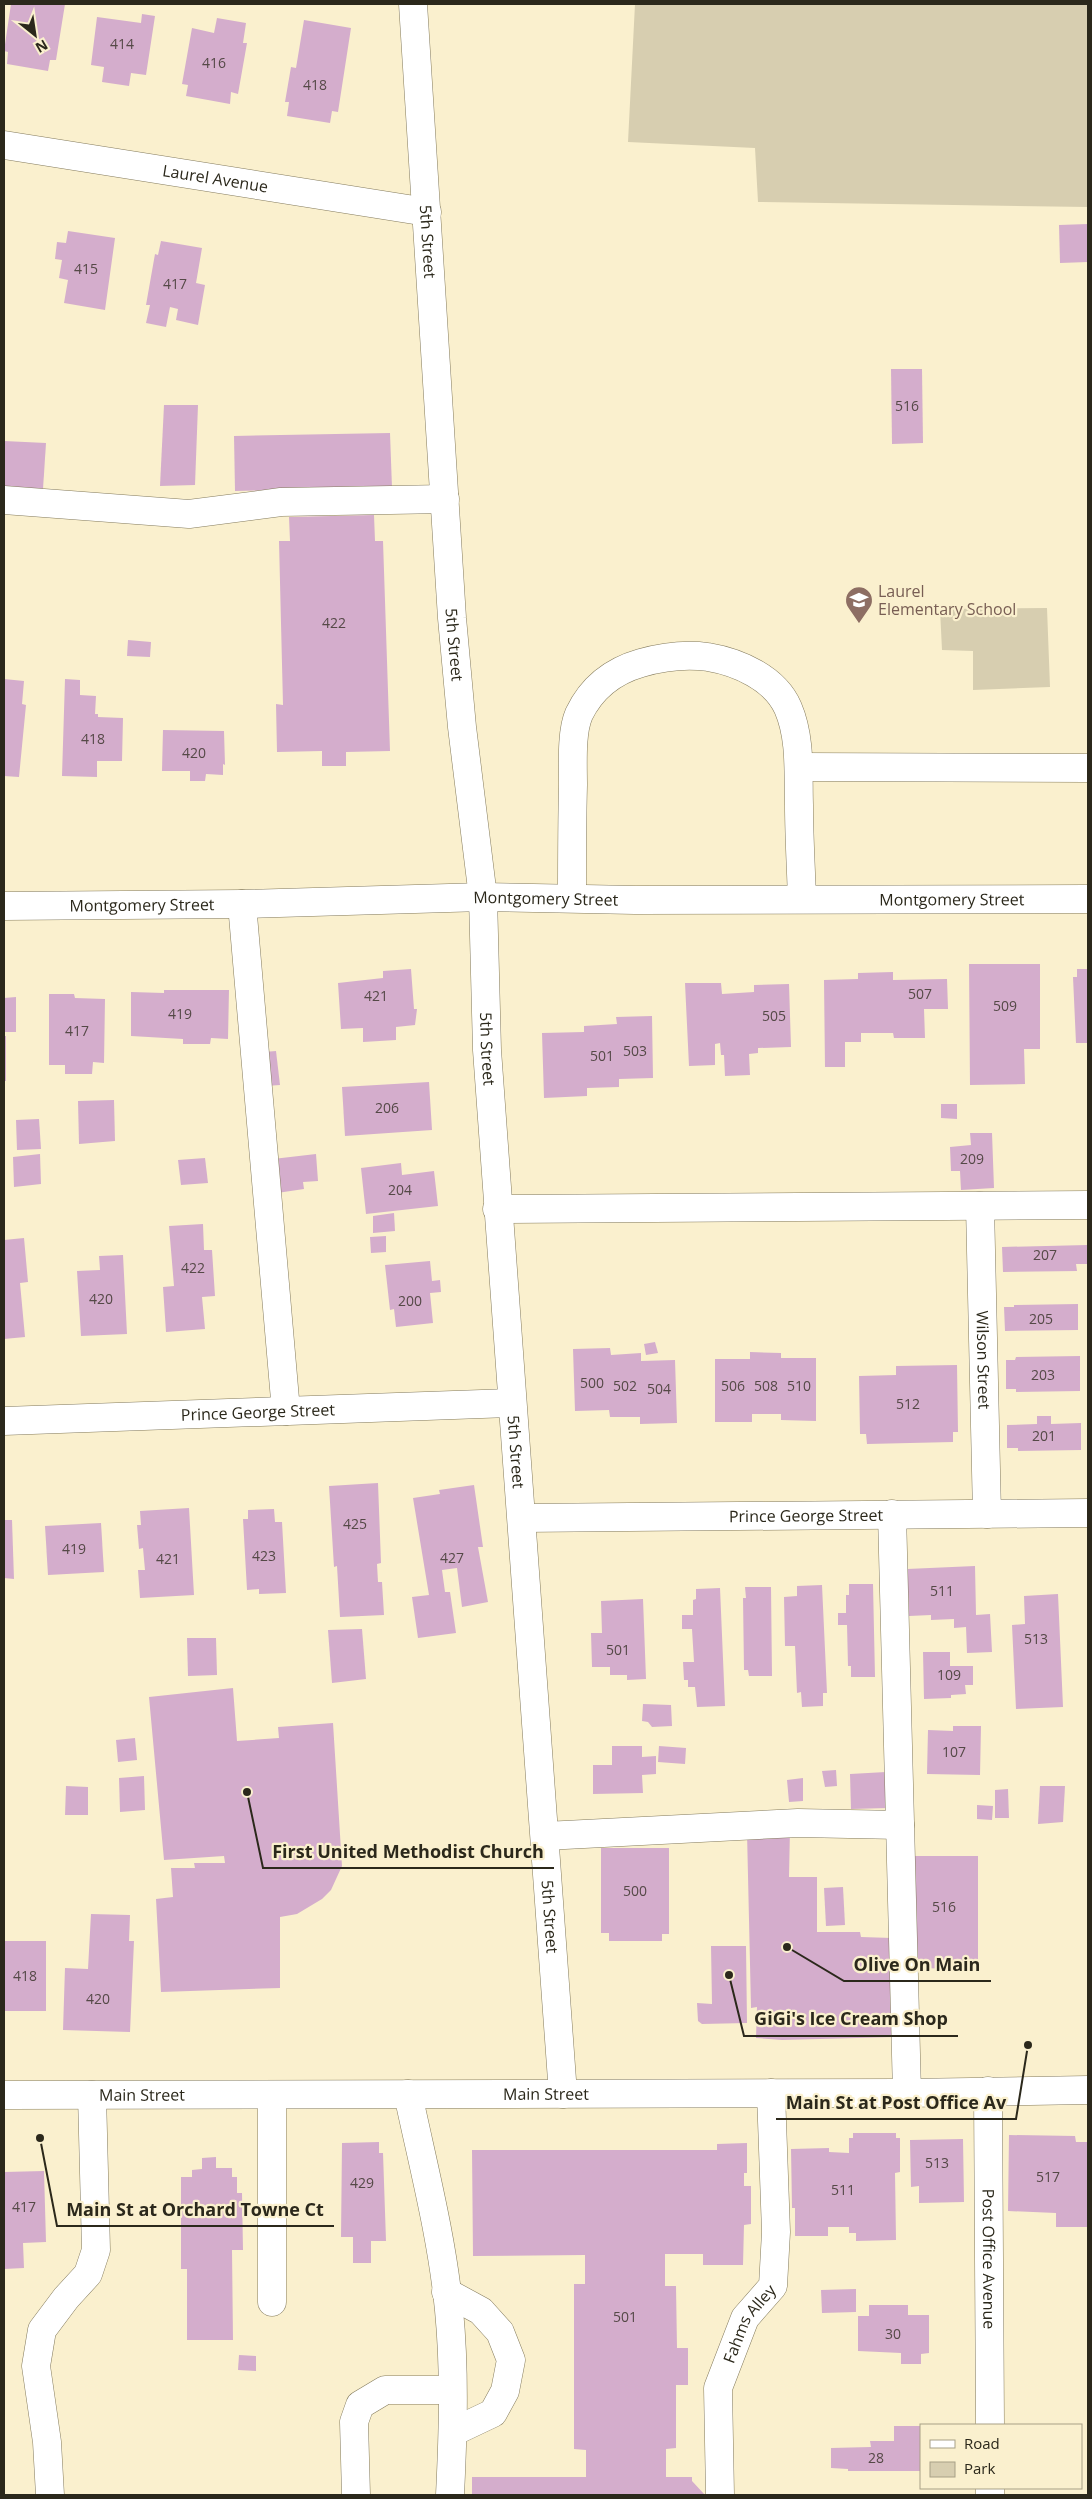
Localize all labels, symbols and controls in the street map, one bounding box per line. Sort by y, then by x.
north arrow [10,10,60,60]
house number: 414 [110,34,134,53]
text: N [32,36,51,58]
house number: 416 [202,53,226,72]
house number: 418 [303,75,327,94]
street label: Laurel Avenue [161,159,270,198]
street label: 5th Street [415,204,441,279]
house number: 415 [74,259,98,278]
house number: 417 [163,274,187,293]
house number: 516 [895,396,919,415]
place label: Laurel Elementary School [878,580,1016,620]
school or university icon: Laurel Elementary School [844,585,874,624]
street label: 5th Street [440,607,469,683]
house number: 422 [322,613,346,632]
house number: 418 [81,729,105,748]
house number: 420 [182,743,206,762]
street label: Montgomery Street [473,886,619,911]
street label: Montgomery Street [879,888,1025,910]
street label: Montgomery Street [69,893,215,916]
house number: 507 [908,984,932,1003]
house number: 421 [364,986,388,1005]
house number: 509 [993,996,1017,1015]
house number: 419 [168,1004,192,1023]
house number: 505 [762,1006,786,1025]
street label: 5th Street [475,1012,501,1087]
house number: 417 [65,1021,89,1040]
house number: 503 [623,1041,647,1060]
house number: 501 [590,1046,614,1065]
house number: 206 [375,1098,399,1117]
house number: 209 [960,1149,984,1168]
house number: 204 [388,1180,412,1199]
house number: 207 [1033,1245,1057,1264]
house number: 422 [181,1258,205,1277]
house number: 420 [89,1289,113,1308]
house number: 200 [398,1291,422,1310]
house number: 205 [1029,1309,1053,1328]
street label: Wilson Street [971,1310,996,1410]
house number: 203 [1031,1365,1055,1384]
house number: 500 [580,1373,604,1392]
house number: 502 [613,1376,637,1395]
house number: 506 [721,1376,745,1395]
house number: 508 [754,1376,778,1395]
house number: 510 [787,1376,811,1395]
house number: 504 [647,1379,671,1398]
house number: 512 [896,1394,920,1413]
street label: Prince George Street [180,1398,336,1426]
street label: 5th Street [503,1414,530,1490]
house number: 201 [1032,1426,1056,1445]
street label: Prince George Street [729,1504,883,1527]
house number: 425 [343,1514,367,1533]
house number: 419 [62,1539,86,1558]
house number: 423 [252,1546,276,1565]
house number: 427 [440,1548,464,1567]
house number: 421 [156,1549,180,1568]
house number: 511 [930,1581,954,1600]
house number: 513 [1024,1629,1048,1648]
house number: 501 [606,1640,630,1659]
house number: 109 [937,1665,961,1684]
house number: 107 [942,1742,966,1761]
callout: First United Methodist Church [263,1835,554,1868]
text: First United Methodist Church [272,1839,544,1863]
street label: 5th Street [536,1879,564,1954]
house number: 500 [623,1881,647,1900]
house number: 516 [932,1897,956,1916]
callout: Olive On Main [844,1948,991,1981]
text: Olive On Main [854,1952,980,1976]
house number: 418 [13,1966,37,1985]
house number: 420 [86,1989,110,2008]
callout: GiGi's Ice Cream Shop [744,2003,958,2036]
text: GiGi's Ice Cream Shop [754,2006,948,2030]
street label: Main Street [503,2083,589,2105]
street label: Main Street [99,2084,185,2106]
callout: Main St at Post Office Av [776,2086,1016,2119]
text: Main St at Post Office Av [786,2090,1007,2114]
house number: 513 [925,2153,949,2172]
house number: 517 [1036,2167,1060,2186]
house number: 429 [350,2173,374,2192]
house number: 511 [831,2180,855,2199]
street label: Post Office Avenue [978,2189,1000,2329]
callout: Main St at Orchard Towne Ct [57,2193,334,2226]
house number: 417 [12,2197,36,2216]
text: Main St at Orchard Towne Ct [66,2197,324,2221]
street label: Fahms Alley [718,2279,781,2366]
house number: 501 [613,2307,637,2326]
house number: 30 [885,2324,901,2343]
legend [920,2424,1082,2489]
text: Road [964,2433,1000,2453]
house number: 28 [868,2448,884,2467]
text: Park [964,2458,995,2478]

